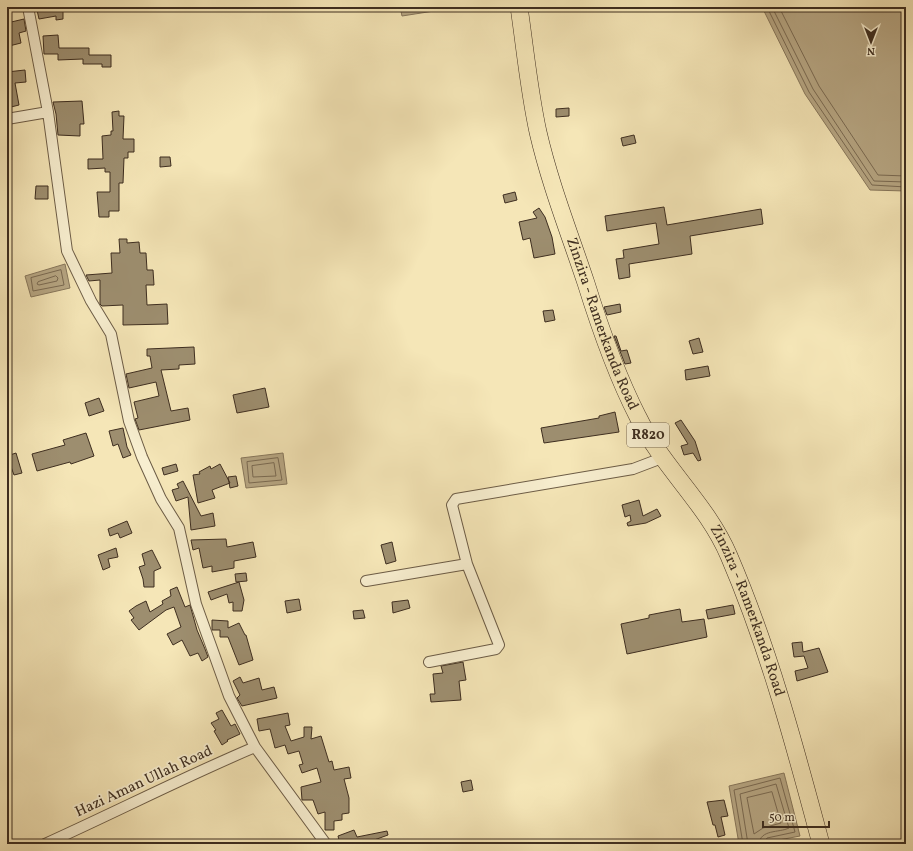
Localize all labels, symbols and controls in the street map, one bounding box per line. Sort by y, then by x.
north arrow [851,22,891,62]
text: N [867,43,875,58]
street label: Zinzira - Ramerkanda Road [561,235,644,414]
road number: R820 [627,423,669,447]
street label: Zinzira - Ramerkanda Road [704,521,789,699]
street label: Hazi Aman Ullah Road [72,741,216,823]
scale bar [763,803,829,829]
text: 50 m [769,810,795,826]

